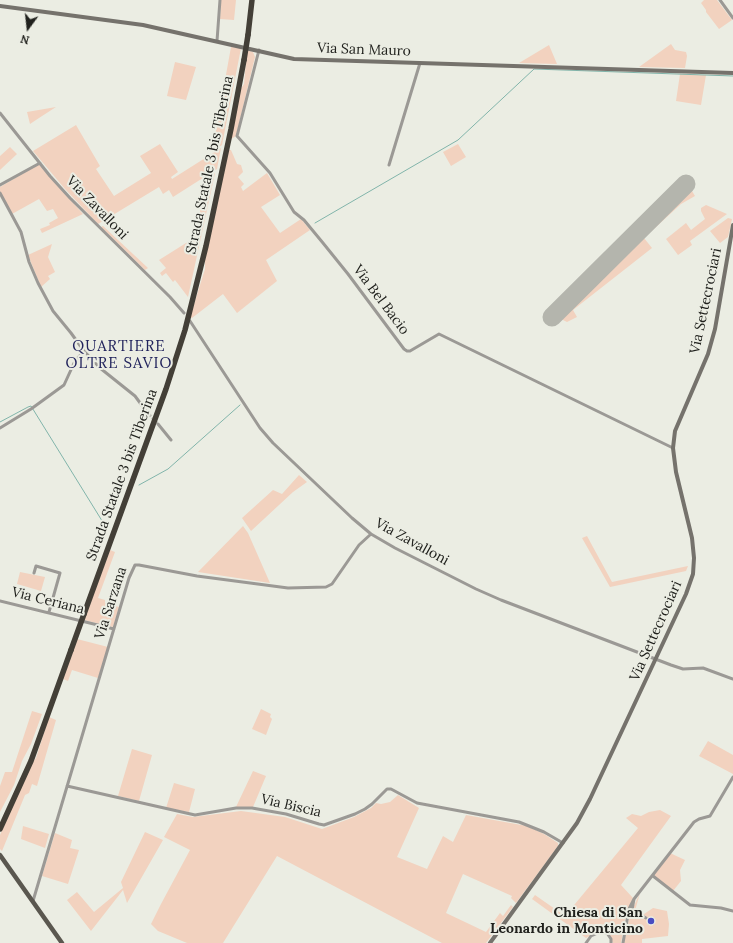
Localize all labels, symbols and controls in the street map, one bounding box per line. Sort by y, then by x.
north arrow [8,8,48,48]
text: N [19,32,31,47]
street label: Via San Mauro [317,40,411,60]
street label: Strada Statale 3 bis Tiberina [183,74,237,256]
street label: Via Zavalloni [63,173,131,243]
street label: Via Settecrociari [687,246,725,356]
street label: Via Bel Bacio [349,262,413,338]
district label: QUARTIERE OLTRE SAVIO [66,338,172,373]
street label: Strada Statale 3 bis Tiberina [83,387,161,563]
street label: Via Zavalloni [372,515,452,569]
street label: Via Sarzana [91,565,131,641]
street label: Via Settecrociari [626,578,686,684]
street label: Via Ceriana [10,584,86,618]
street label: Via Biscia [259,791,323,821]
place label: Chiesa di San Leonardo in Monticino [490,905,643,938]
marker: Chiesa di San Leonardo in Monticino [646,916,656,926]

